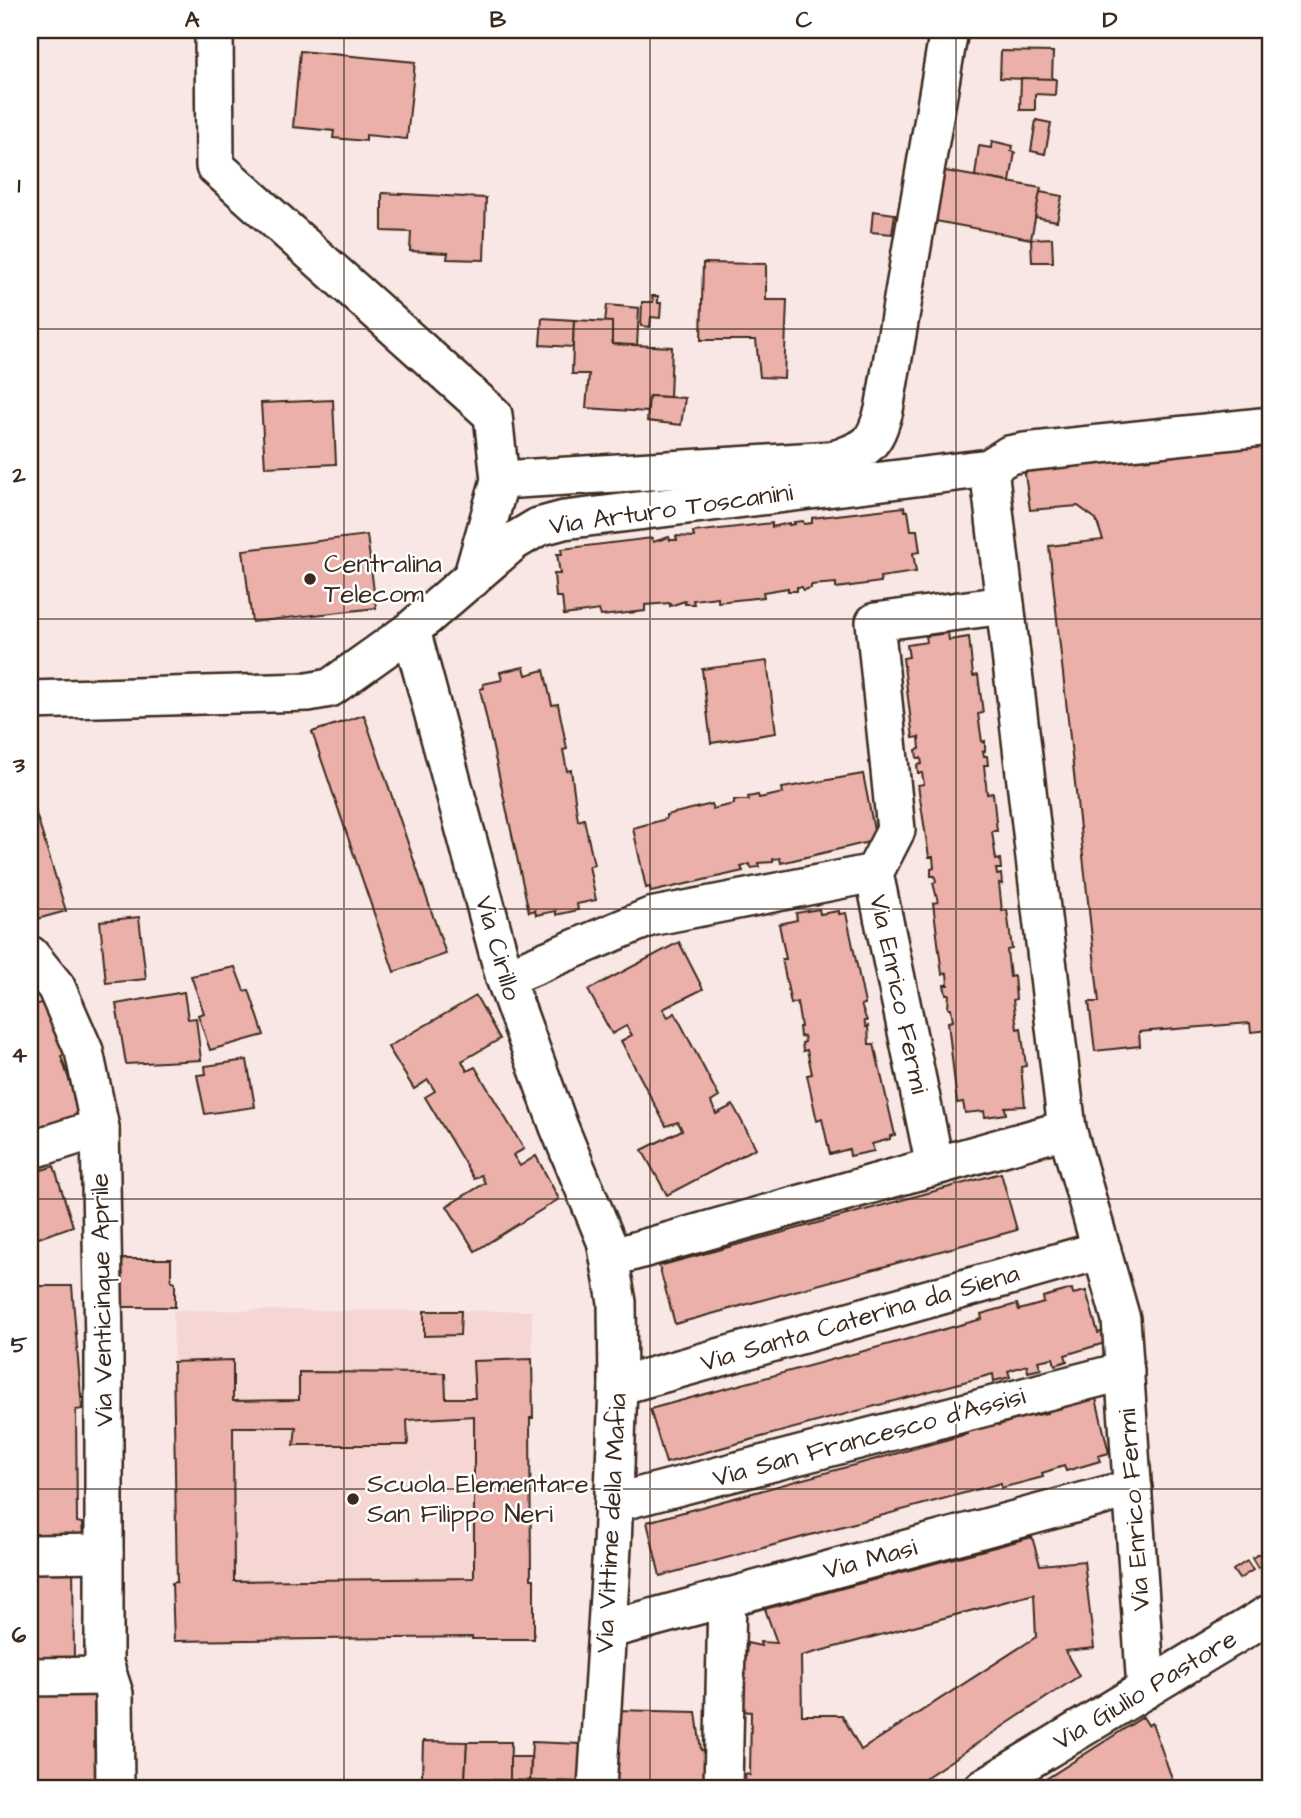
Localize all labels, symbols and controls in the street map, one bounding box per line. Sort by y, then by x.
text: A [185,4,200,36]
text: B [490,4,507,36]
text: C [796,4,813,36]
text: D [1103,4,1118,36]
text: 1 [18,169,21,201]
text: 2 [11,459,26,491]
street label: Via Arturo Toscanini [547,474,795,544]
place label: Centralina Telecom [324,546,442,612]
marker: Centralina Telecom [302,571,318,587]
text: 3 [12,749,25,781]
street label: Via Cirillo [466,891,530,1005]
street label: Via Enrico Fermi [860,891,938,1097]
text: 4 [11,1039,27,1071]
street label: Via Venticinque Aprile [82,1173,122,1427]
street label: Via Santa Caterina da Siena [696,1255,1024,1381]
text: 5 [11,1329,28,1361]
street label: Via San Francesco d'Assisi [709,1378,1029,1496]
street label: Via Vittime della Mafia [586,1392,636,1654]
street label: Via Enrico Fermi [1109,1408,1159,1612]
place label: Scuola Elementare San Filippo Neri [367,1466,589,1532]
marker: Scuola Elementare San Filippo Neri [345,1491,361,1507]
street label: Via Masi [819,1529,921,1589]
text: 6 [12,1619,27,1651]
street label: Via Giulio Pastore [1046,1621,1244,1759]

